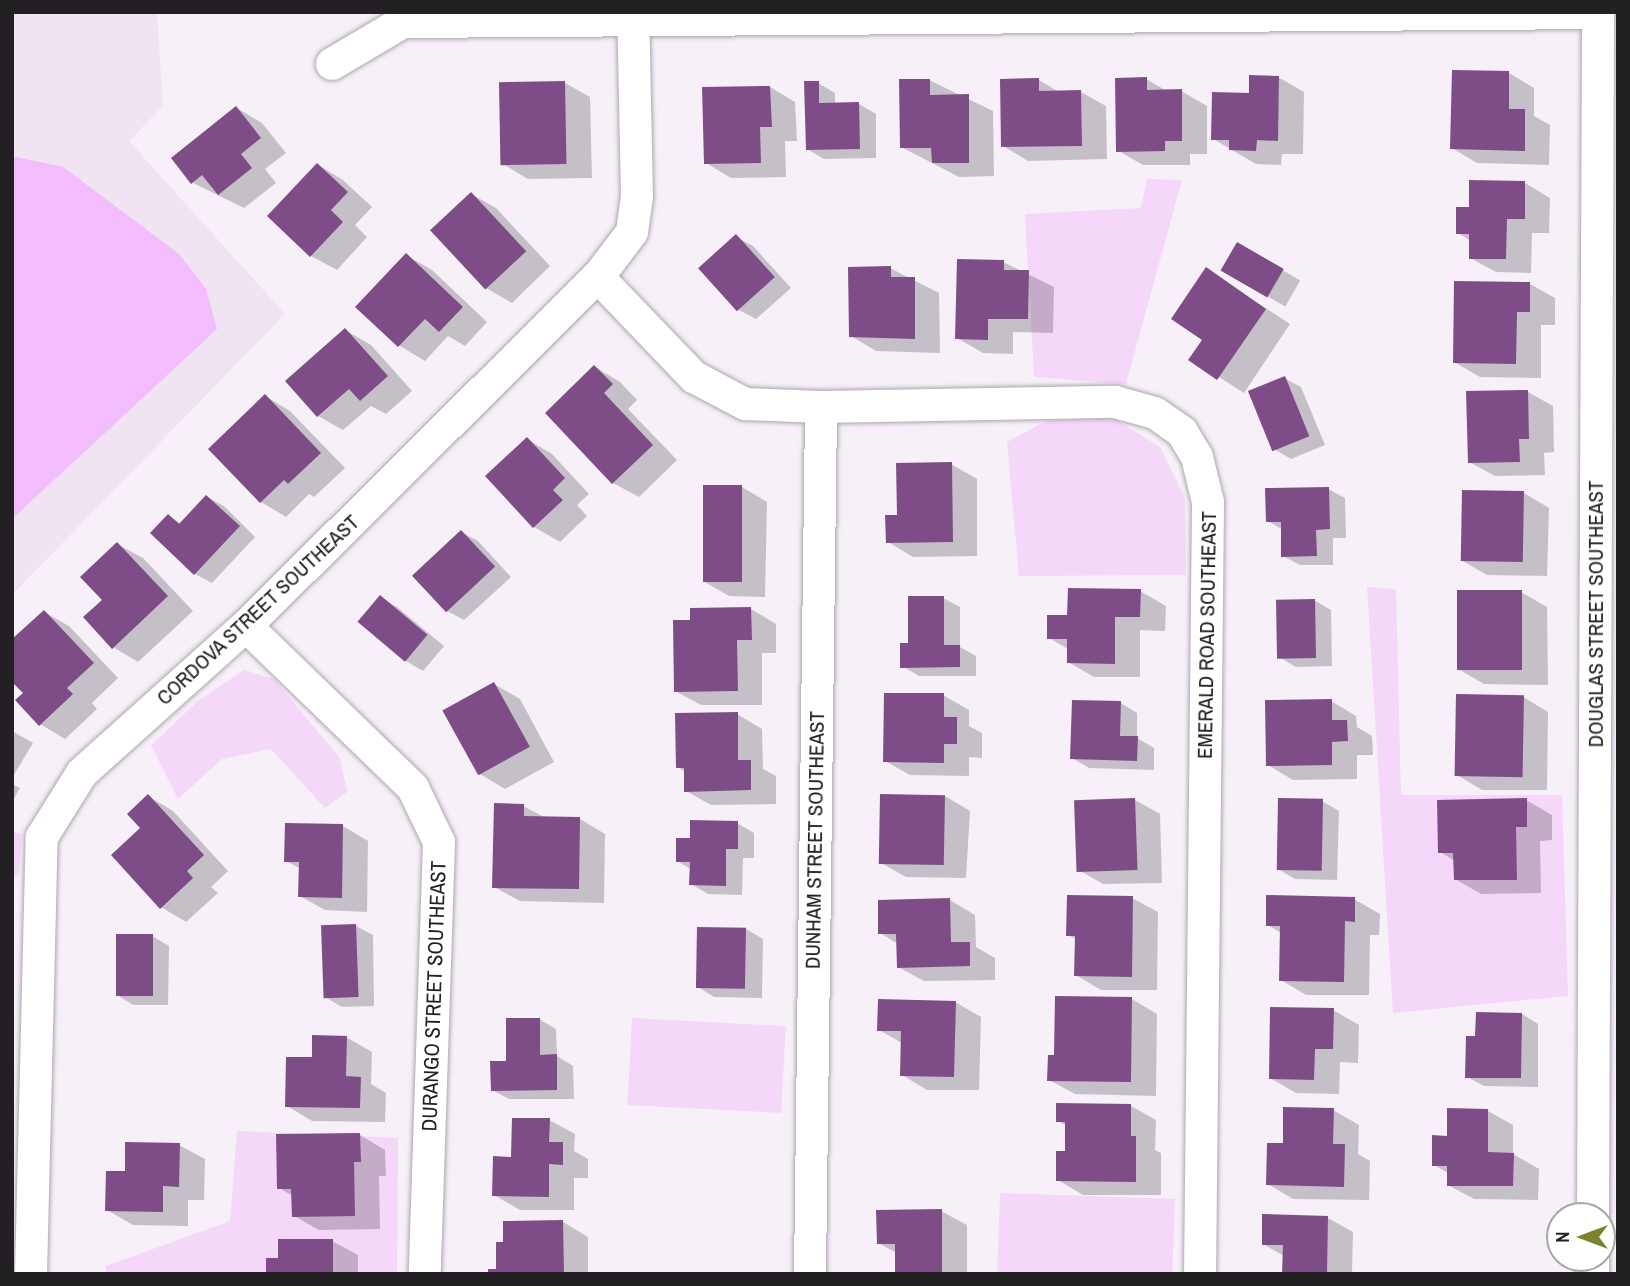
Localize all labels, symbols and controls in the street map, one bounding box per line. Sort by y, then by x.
street label: DOUGLAS STREET SOUTHEAST [1583,481,1609,747]
street label: CORDOVA STREET SOUTHEAST [151,509,365,711]
street label: EMERALD ROAD SOUTHEAST [1192,511,1222,759]
street label: DUNHAM STREET SOUTHEAST [800,711,830,969]
street label: DURANGO STREET SOUTHEAST [417,860,451,1132]
north arrow [1546,1202,1616,1272]
text: N [1549,1231,1575,1243]

